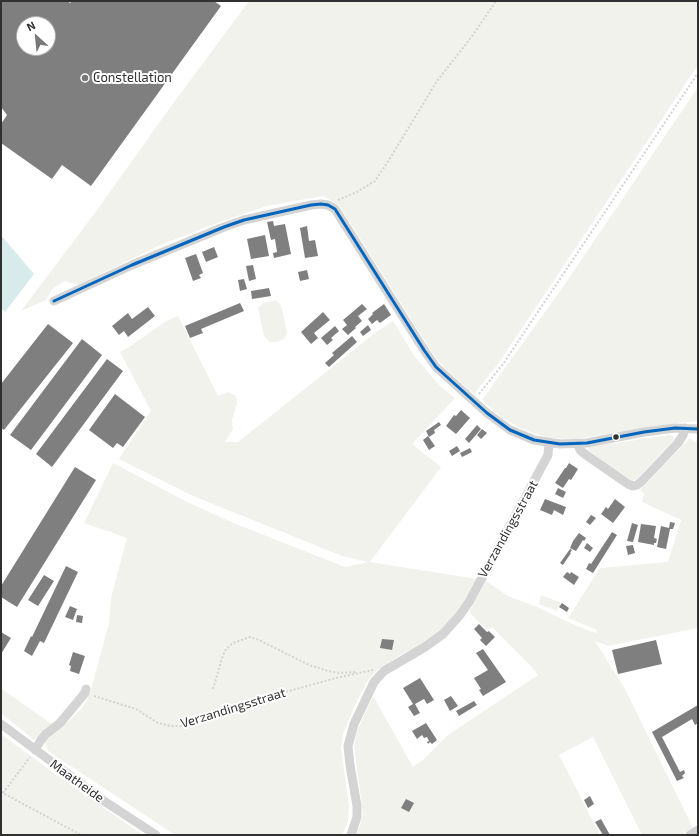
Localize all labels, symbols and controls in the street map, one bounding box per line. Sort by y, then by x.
north arrow [16,16,56,56]
text: N [24,18,37,33]
place label: Constellation [93,70,172,86]
marker: Constellation [80,73,90,83]
unlabelled marker [611,432,621,442]
street label: Verzandingsstraat [475,478,541,580]
street label: Verzandingsstraat [179,685,287,731]
street label: Maatheide [47,756,107,806]

